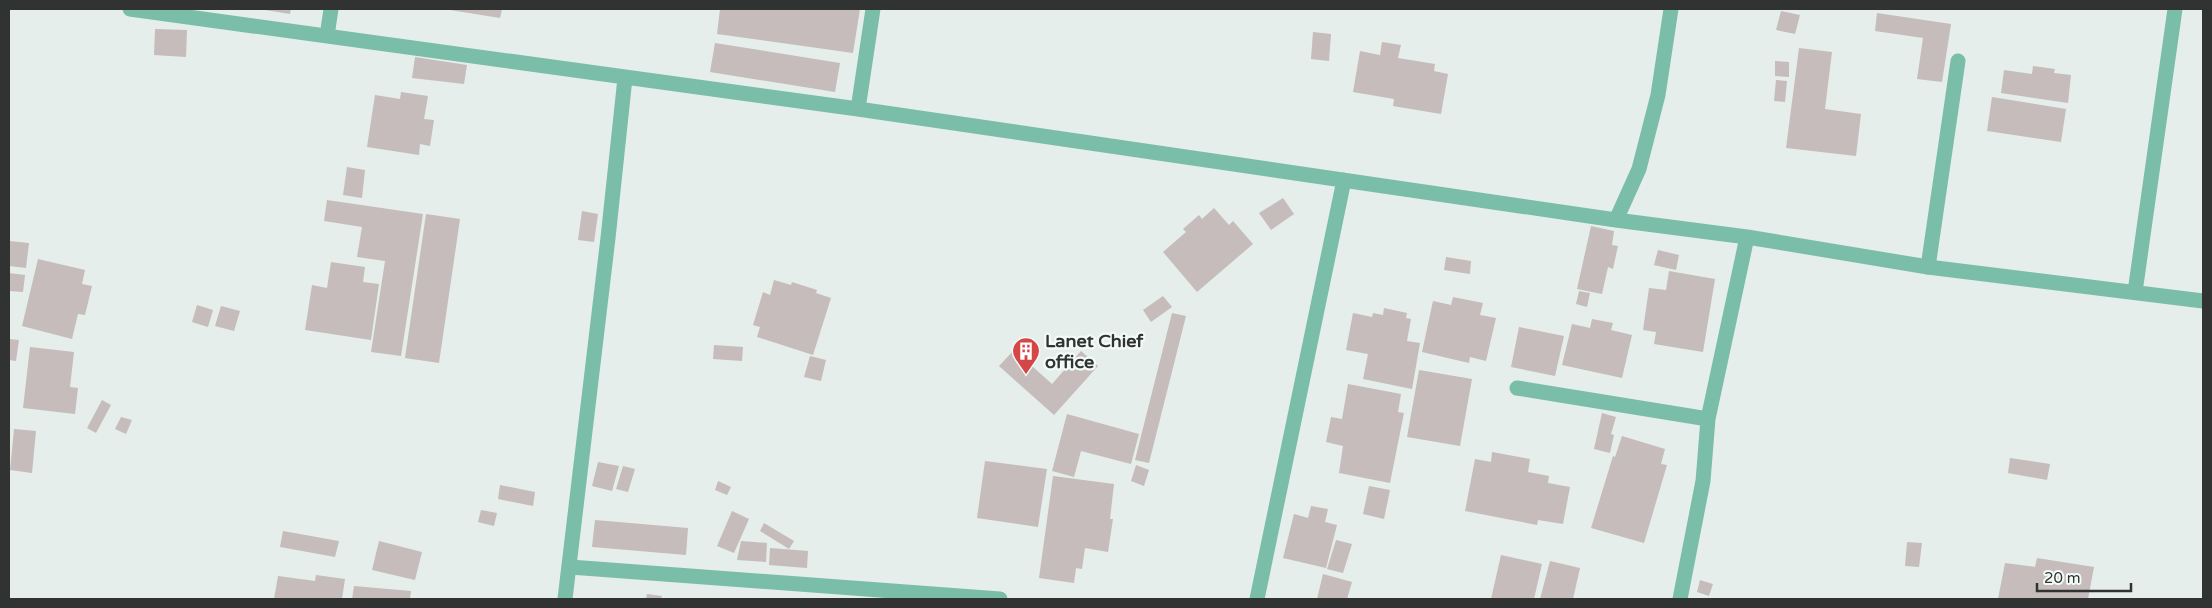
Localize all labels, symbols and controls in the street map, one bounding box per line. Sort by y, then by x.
place label: Lanet Chief office [1045,330,1144,373]
building icon: Lanet Chief office [1011,336,1041,375]
scale bar [2037,560,2131,592]
text: 20 m [2044,569,2081,587]

